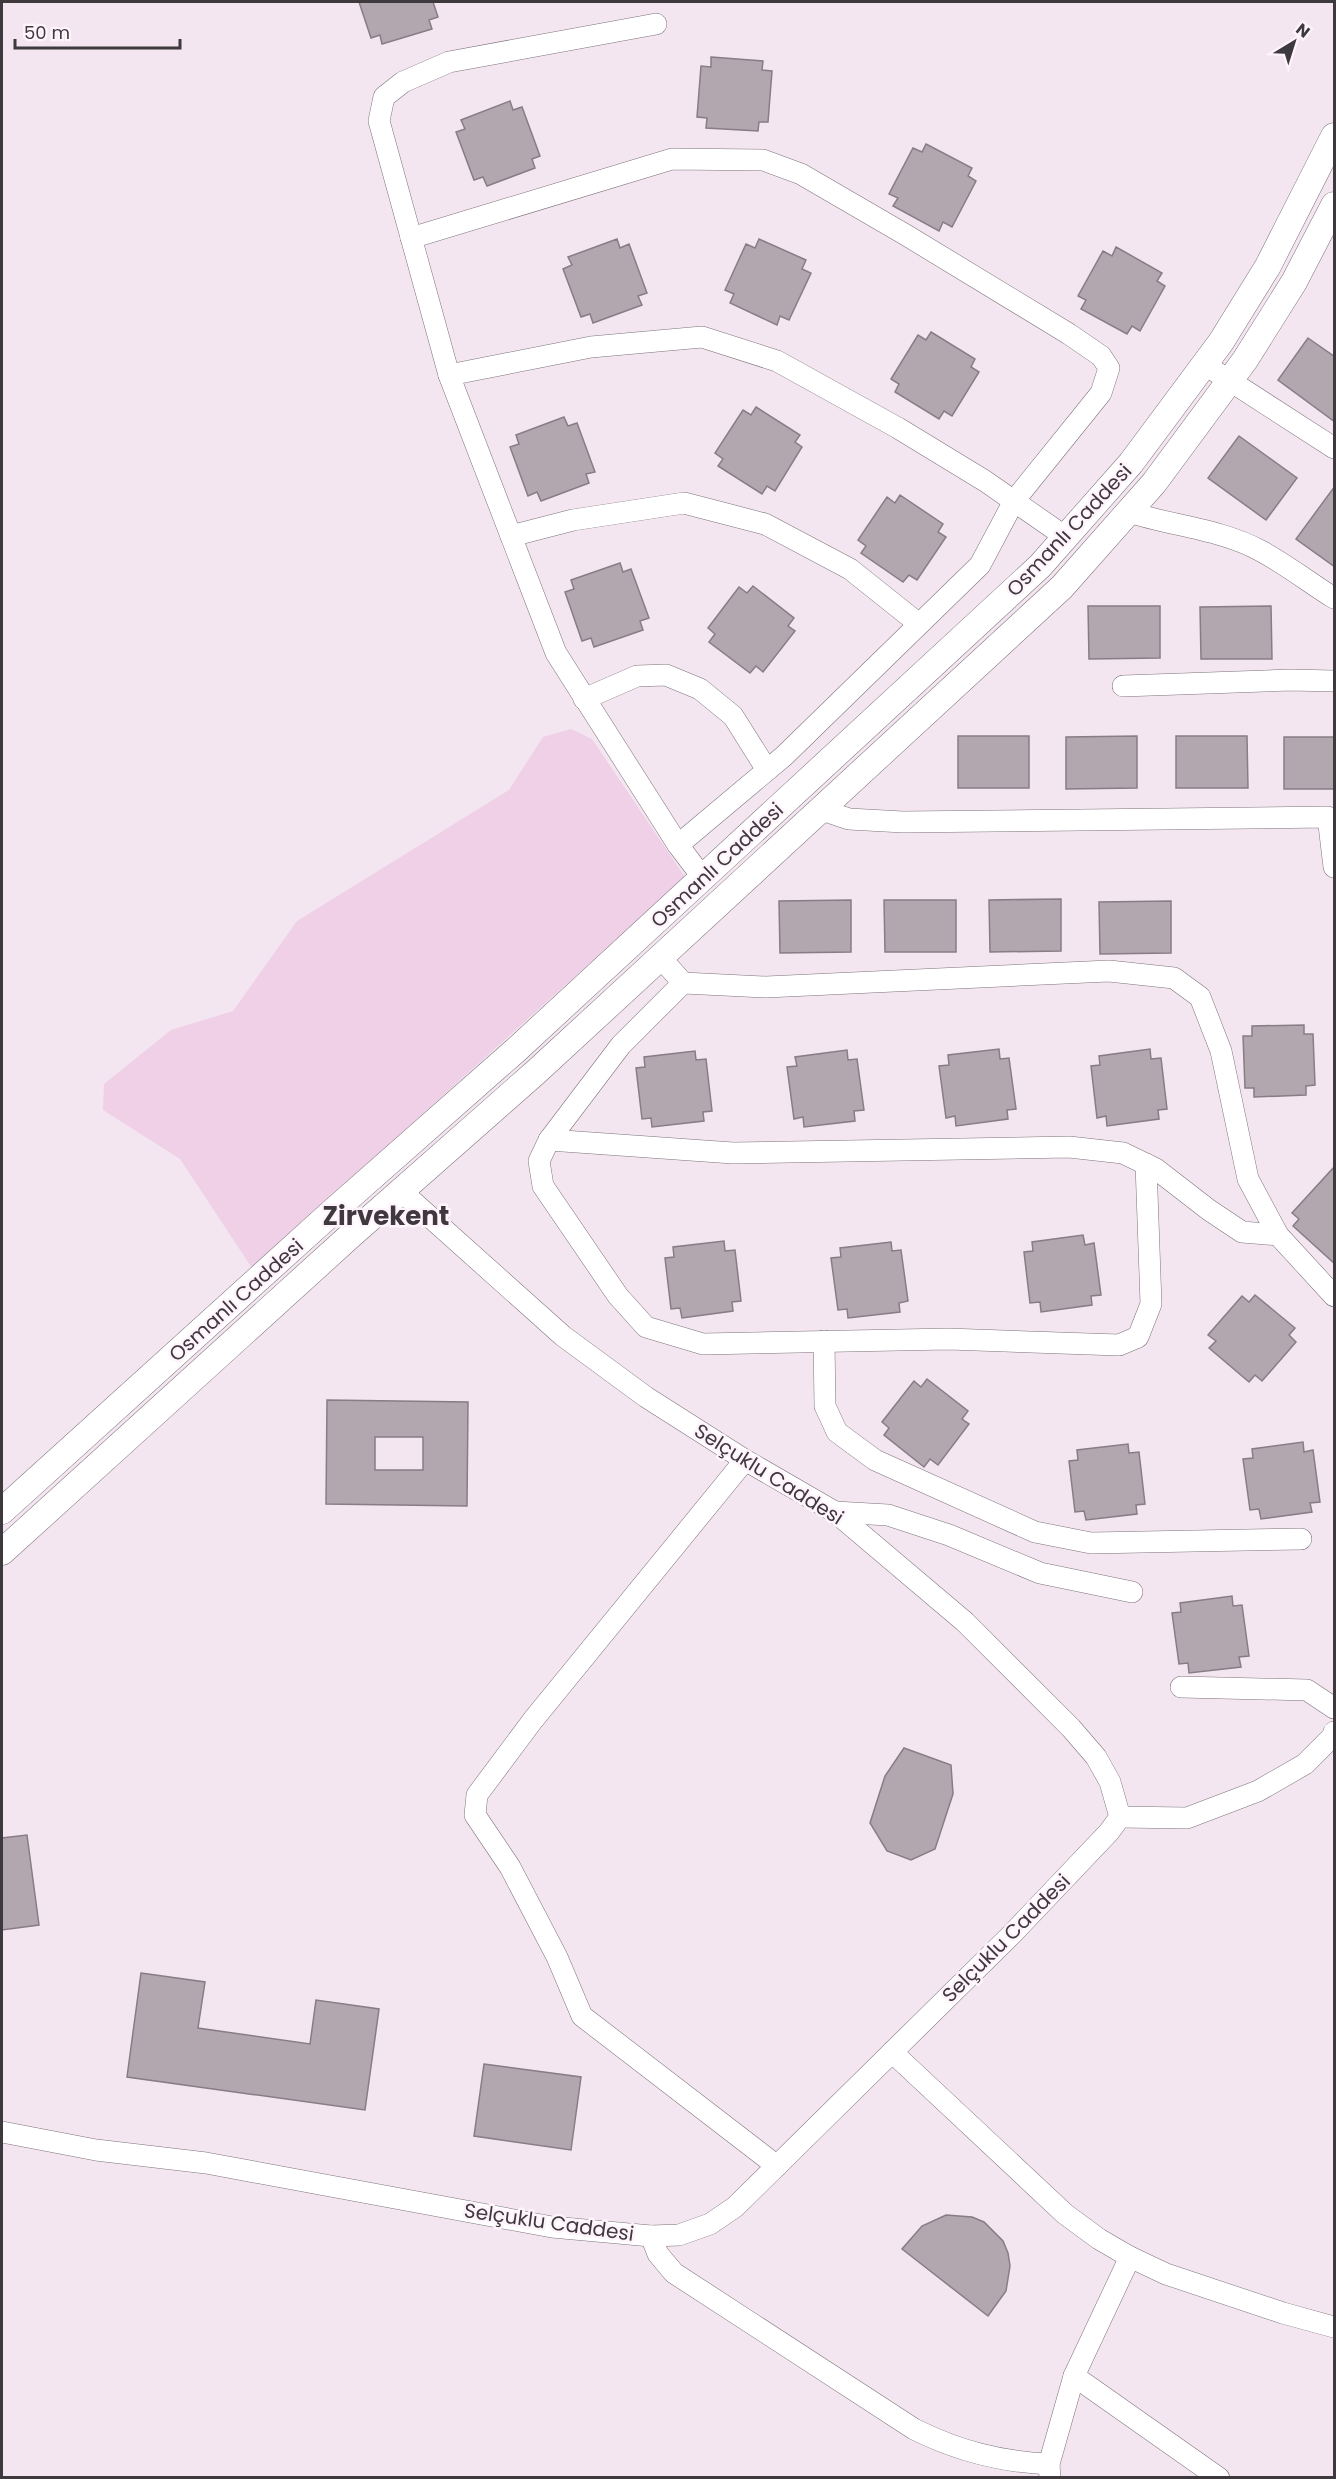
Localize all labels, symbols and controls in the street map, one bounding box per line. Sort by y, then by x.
scale bar [15,12,180,50]
north arrow [1264,12,1324,72]
text: N [1291,18,1315,43]
text: 50 m [24,20,70,45]
street label: Osmanlı Caddesi [1000,458,1138,602]
street label: Osmanlı Caddesi [645,796,789,934]
district label: Zirvekent [323,1198,449,1234]
street label: Osmanlı Caddesi [163,1232,309,1368]
street label: Selçuklu Caddesi [689,1417,849,1531]
street label: Selçuklu Caddesi [936,1868,1076,2008]
street label: Selçuklu Caddesi [462,2196,636,2248]

